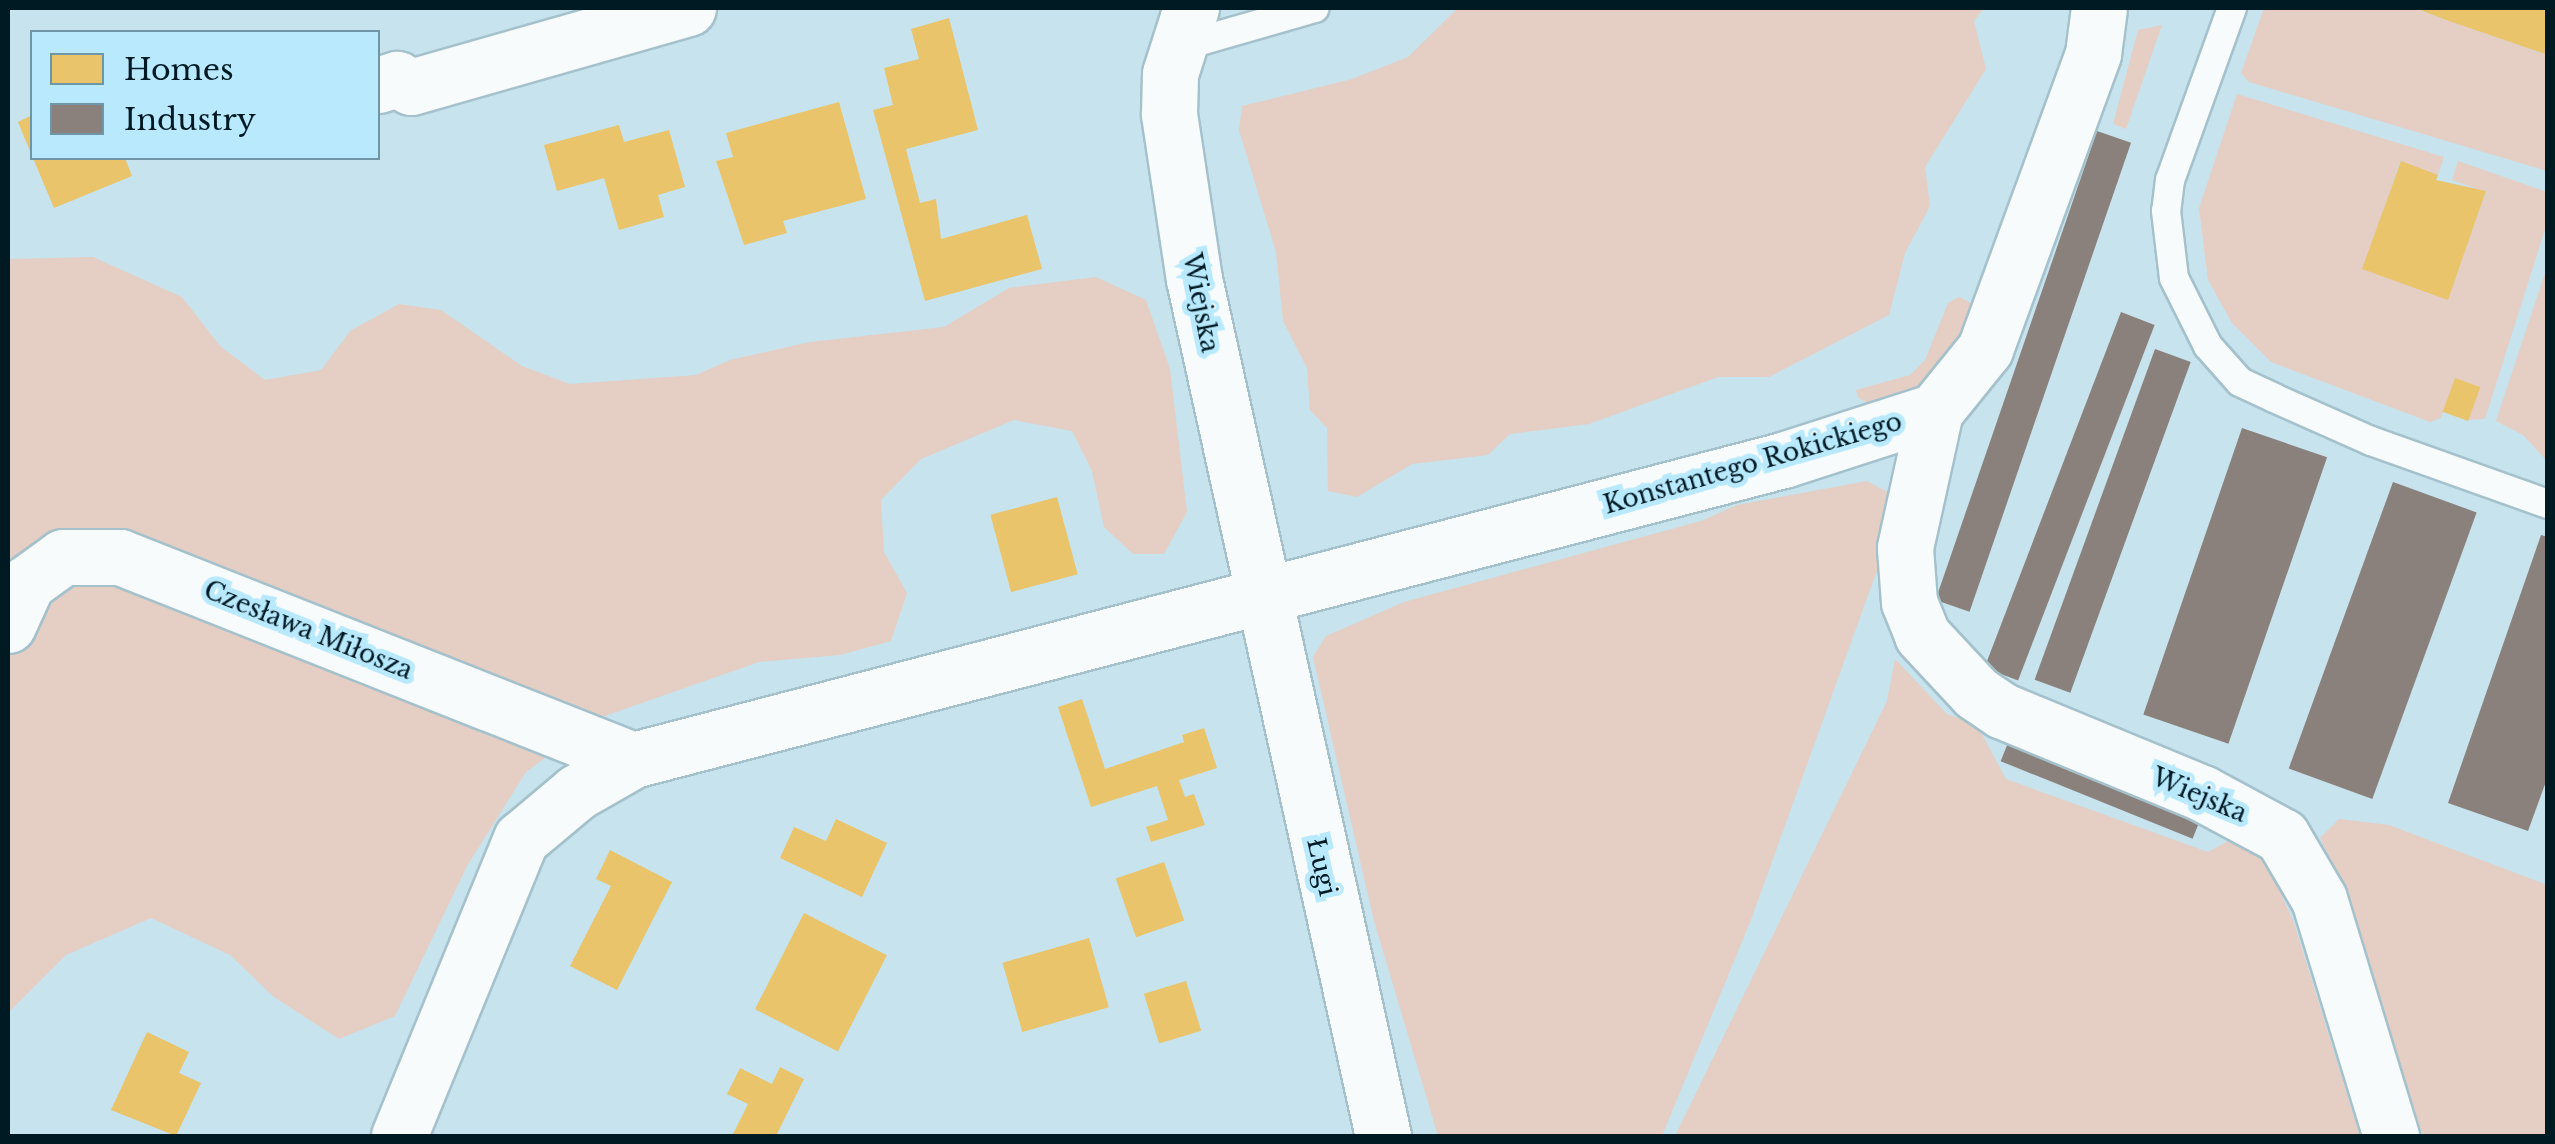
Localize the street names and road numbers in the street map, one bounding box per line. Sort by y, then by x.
street label: Wiejska [1176,251,1224,355]
street label: Konstantego Rokickiego [1600,407,1906,521]
street label: Czesława Miłosza [199,575,417,687]
street label: Wiejska [2147,763,2251,829]
street label: Ługi [1300,835,1342,899]

